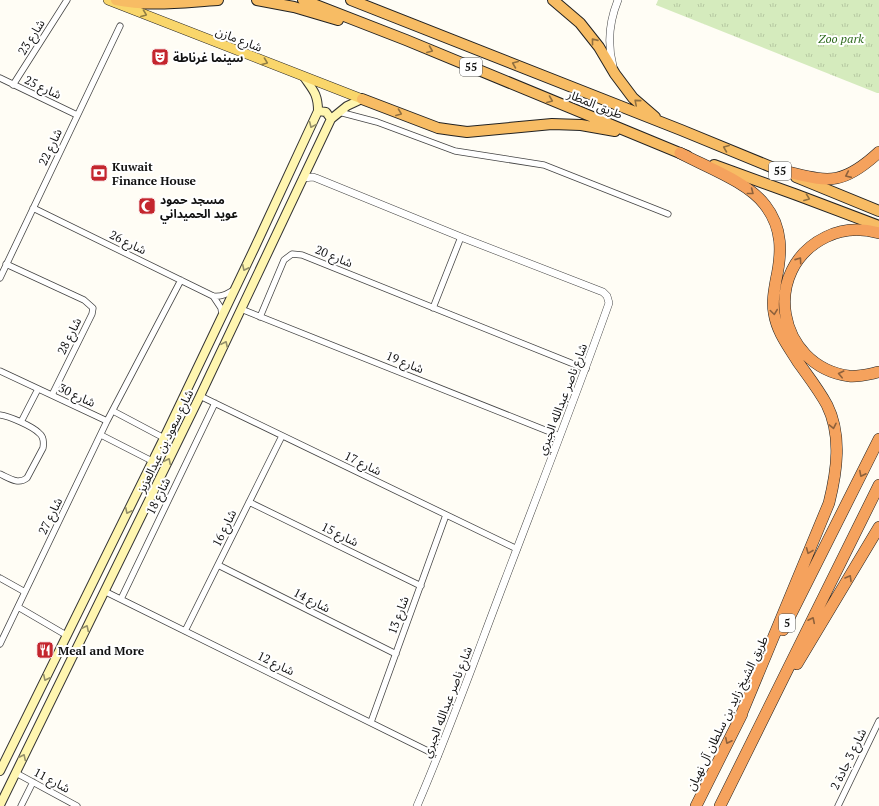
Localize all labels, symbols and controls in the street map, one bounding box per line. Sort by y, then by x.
one-way arrow [141,10,148,18]
street label: شارع 23 [14,16,49,59]
street label: شارع مازن [213,23,264,57]
park label: Zoo park [818,31,864,46]
one-way arrow [592,38,599,46]
one-way arrow [426,46,433,54]
theatre icon: سينما غرناطة [150,47,170,67]
place label: سينما غرناطة [173,50,243,65]
one-way arrow [261,57,269,65]
road number: 55 [460,58,482,76]
one-way arrow [511,61,518,69]
street label: شارع 25 [21,72,64,104]
street label: طريق المطار [564,86,625,123]
one-way arrow [547,95,554,103]
one-way arrow [635,99,642,106]
one-way arrow [395,109,402,117]
one-way arrow [309,120,317,128]
street label: شارع 22 [35,126,67,169]
one-way arrow [723,145,730,153]
place label: Kuwait Finance House [112,159,197,188]
road number: 55 [769,162,791,180]
bank icon: Kuwait Finance House [89,163,109,183]
one-way arrow [844,170,851,178]
one-way arrow [747,187,754,194]
place label: مسجد حمود عويد الحميداني [160,192,238,223]
one-way arrow [803,194,810,202]
mosque icon: مسجد حمود عويد الحميداني [137,196,157,216]
street label: شارع 26 [106,227,149,259]
street label: شارع 20 [312,242,355,272]
one-way arrow [794,258,801,265]
one-way arrow [242,264,250,271]
one-way arrow [769,309,778,315]
street label: شارع 28 [54,315,86,358]
one-way arrow [220,340,228,348]
street label: شارع ناصر عبدالله الجبري [534,341,593,458]
street label: شارع 19 [383,348,426,378]
one-way arrow [837,370,844,378]
street label: شارع 30 [55,380,98,412]
street label: شارع سعود بن عبدالعزيز [133,387,198,497]
one-way arrow [829,423,837,429]
street label: شارع 17 [341,448,384,480]
one-way arrow [163,457,171,465]
one-way arrow [859,470,866,478]
street label: شارع 18 [143,475,175,518]
street label: شارع 27 [35,495,67,538]
one-way arrow [125,507,133,514]
street label: شارع 16 [209,507,241,550]
street label: شارع 15 [318,519,361,551]
one-way arrow [806,547,814,554]
one-way arrow [844,575,851,582]
street label: شارع 14 [290,584,333,617]
street label: شارع 13 [384,594,414,637]
road number: 5 [779,614,795,632]
one-way arrow [807,617,815,625]
one-way arrow [81,624,89,632]
street label: طريق الشيخ زايد بن سلطان آل نهيان [683,633,773,794]
restaurant icon: Meal and More [35,640,55,660]
place label: Meal and More [58,643,145,658]
street label: شارع ناصر عبدالله الجبري [419,644,478,761]
street label: شارع 12 [254,648,297,680]
one-way arrow [43,674,50,681]
street label: شارع 3 جادة 2 [827,726,871,793]
one-way arrow [725,736,733,744]
one-way arrow [19,754,26,761]
street label: شارع 11 [30,764,73,798]

